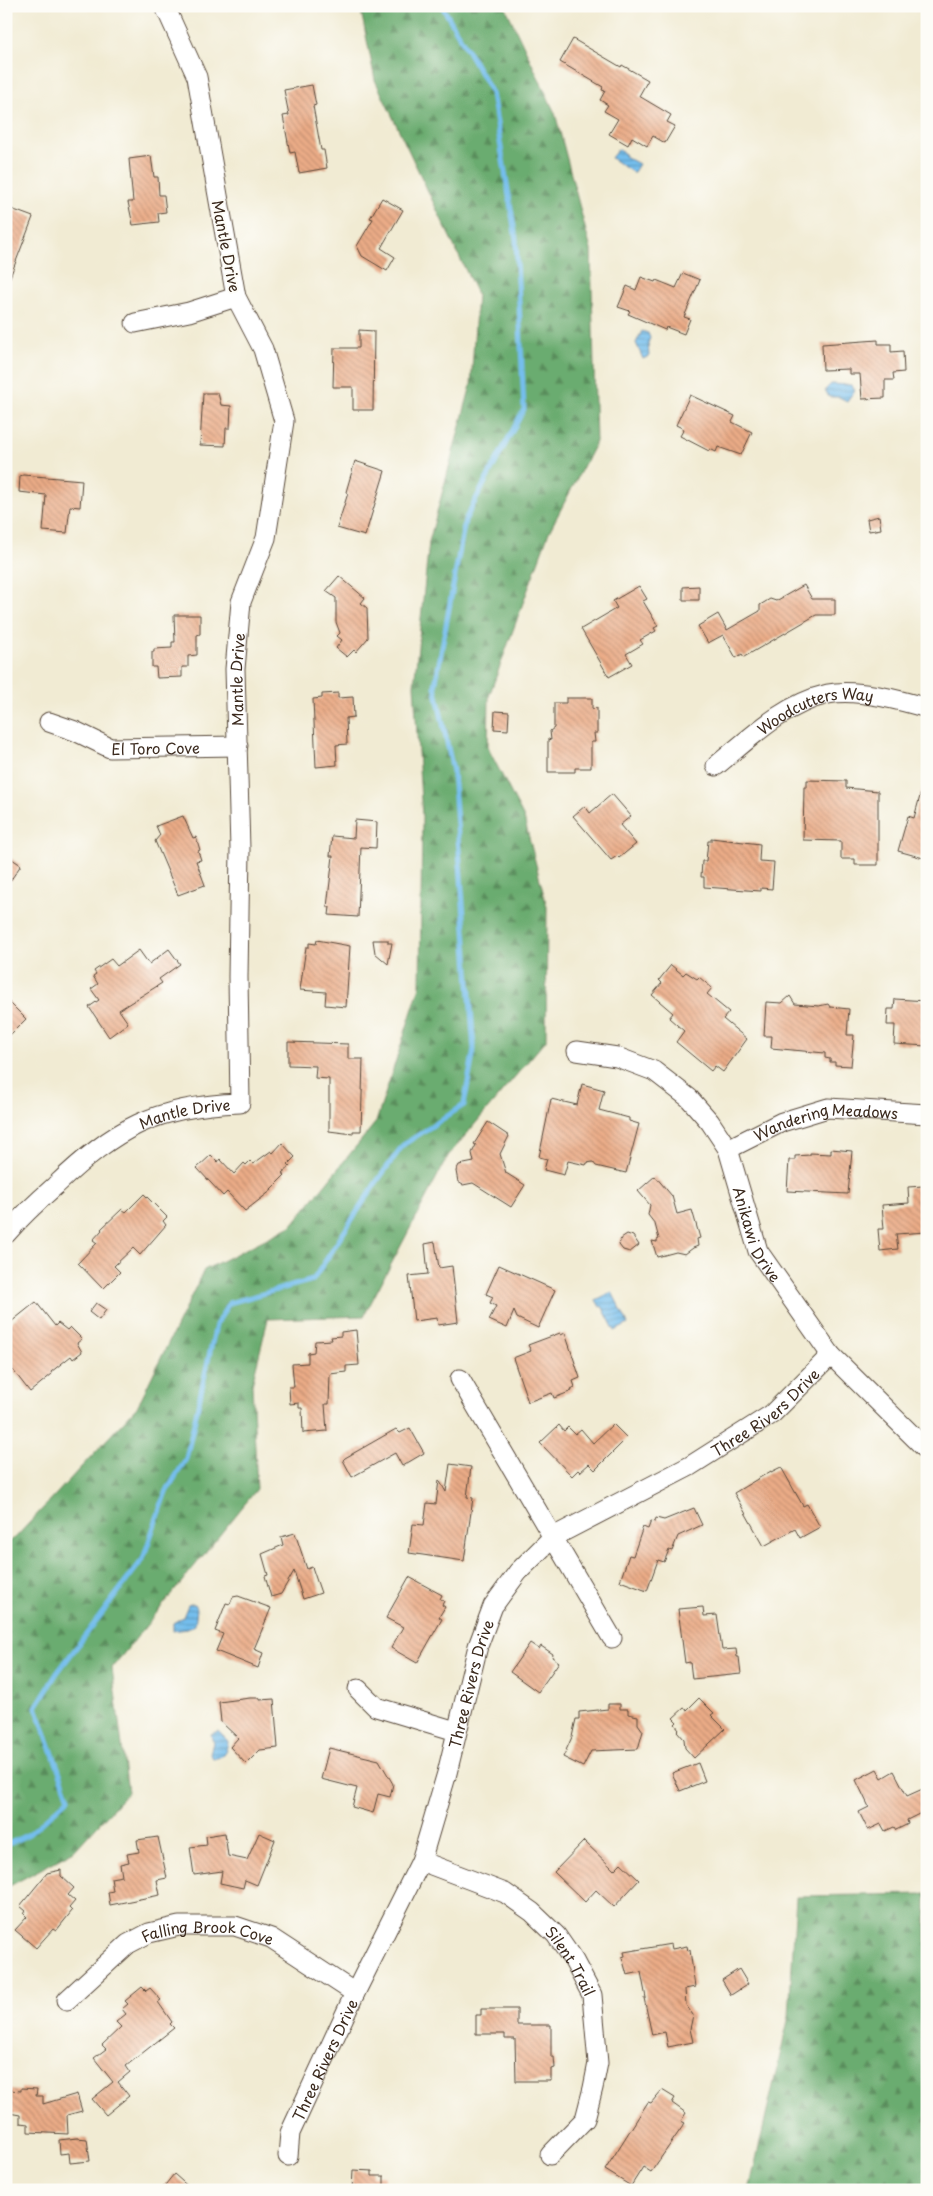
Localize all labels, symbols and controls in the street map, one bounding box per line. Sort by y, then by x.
street label: Mantle Drive [207,198,247,294]
street label: Mantle Drive [223,632,250,727]
street label: Woodcutters Way [752,681,876,740]
street label: El Toro Cove [111,735,200,759]
street label: Mantle Drive [135,1092,231,1134]
street label: Wandering Meadows [749,1096,899,1146]
street label: Anikawi Drive [728,1184,788,1286]
street label: Three Rivers Drive [706,1362,824,1462]
street label: Three Rivers Drive [442,1616,499,1751]
street label: Falling Brook Cove [136,1915,277,1950]
street label: Silent Trail [541,1920,602,2000]
street label: Three Rivers Drive [286,1995,362,2125]

